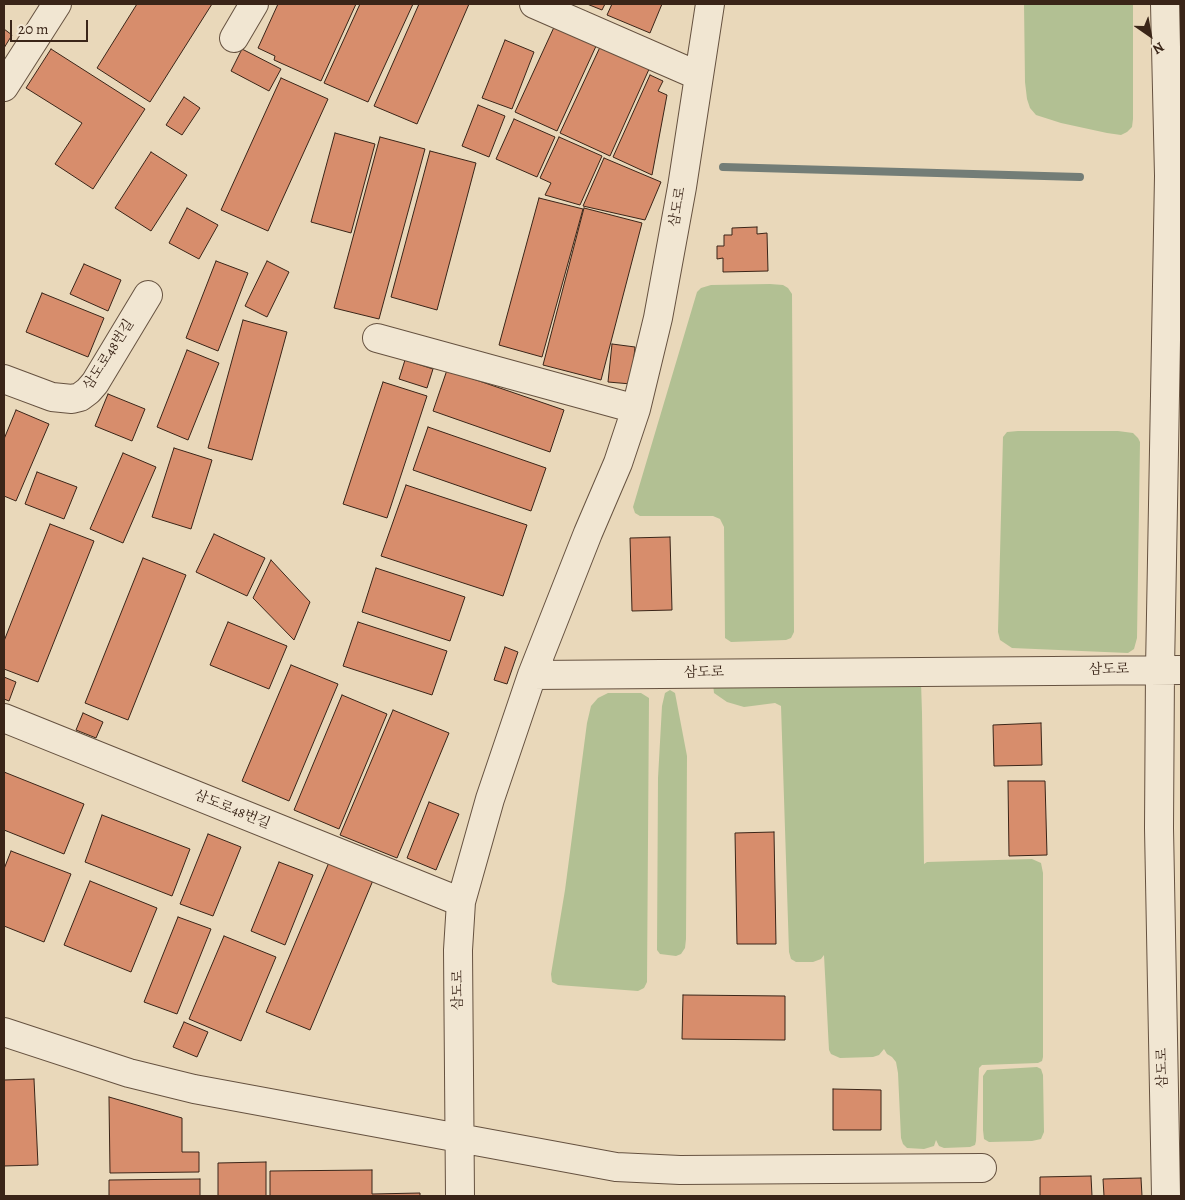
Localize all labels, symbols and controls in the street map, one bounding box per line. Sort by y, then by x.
scale bar [12,10,90,42]
north arrow [1125,10,1175,60]
text: 20 m [18,19,49,39]
text: N [1149,37,1168,59]
street label: 삼도로 [666,186,690,228]
street label: 삼도로48번길 [80,317,138,393]
street label: 삼도로 [1089,661,1129,679]
street label: 삼도로 [684,664,724,682]
street label: 삼도로48번길 [191,787,273,833]
street label: 삼도로 [451,970,467,1010]
street label: 삼도로 [1154,1048,1172,1088]

